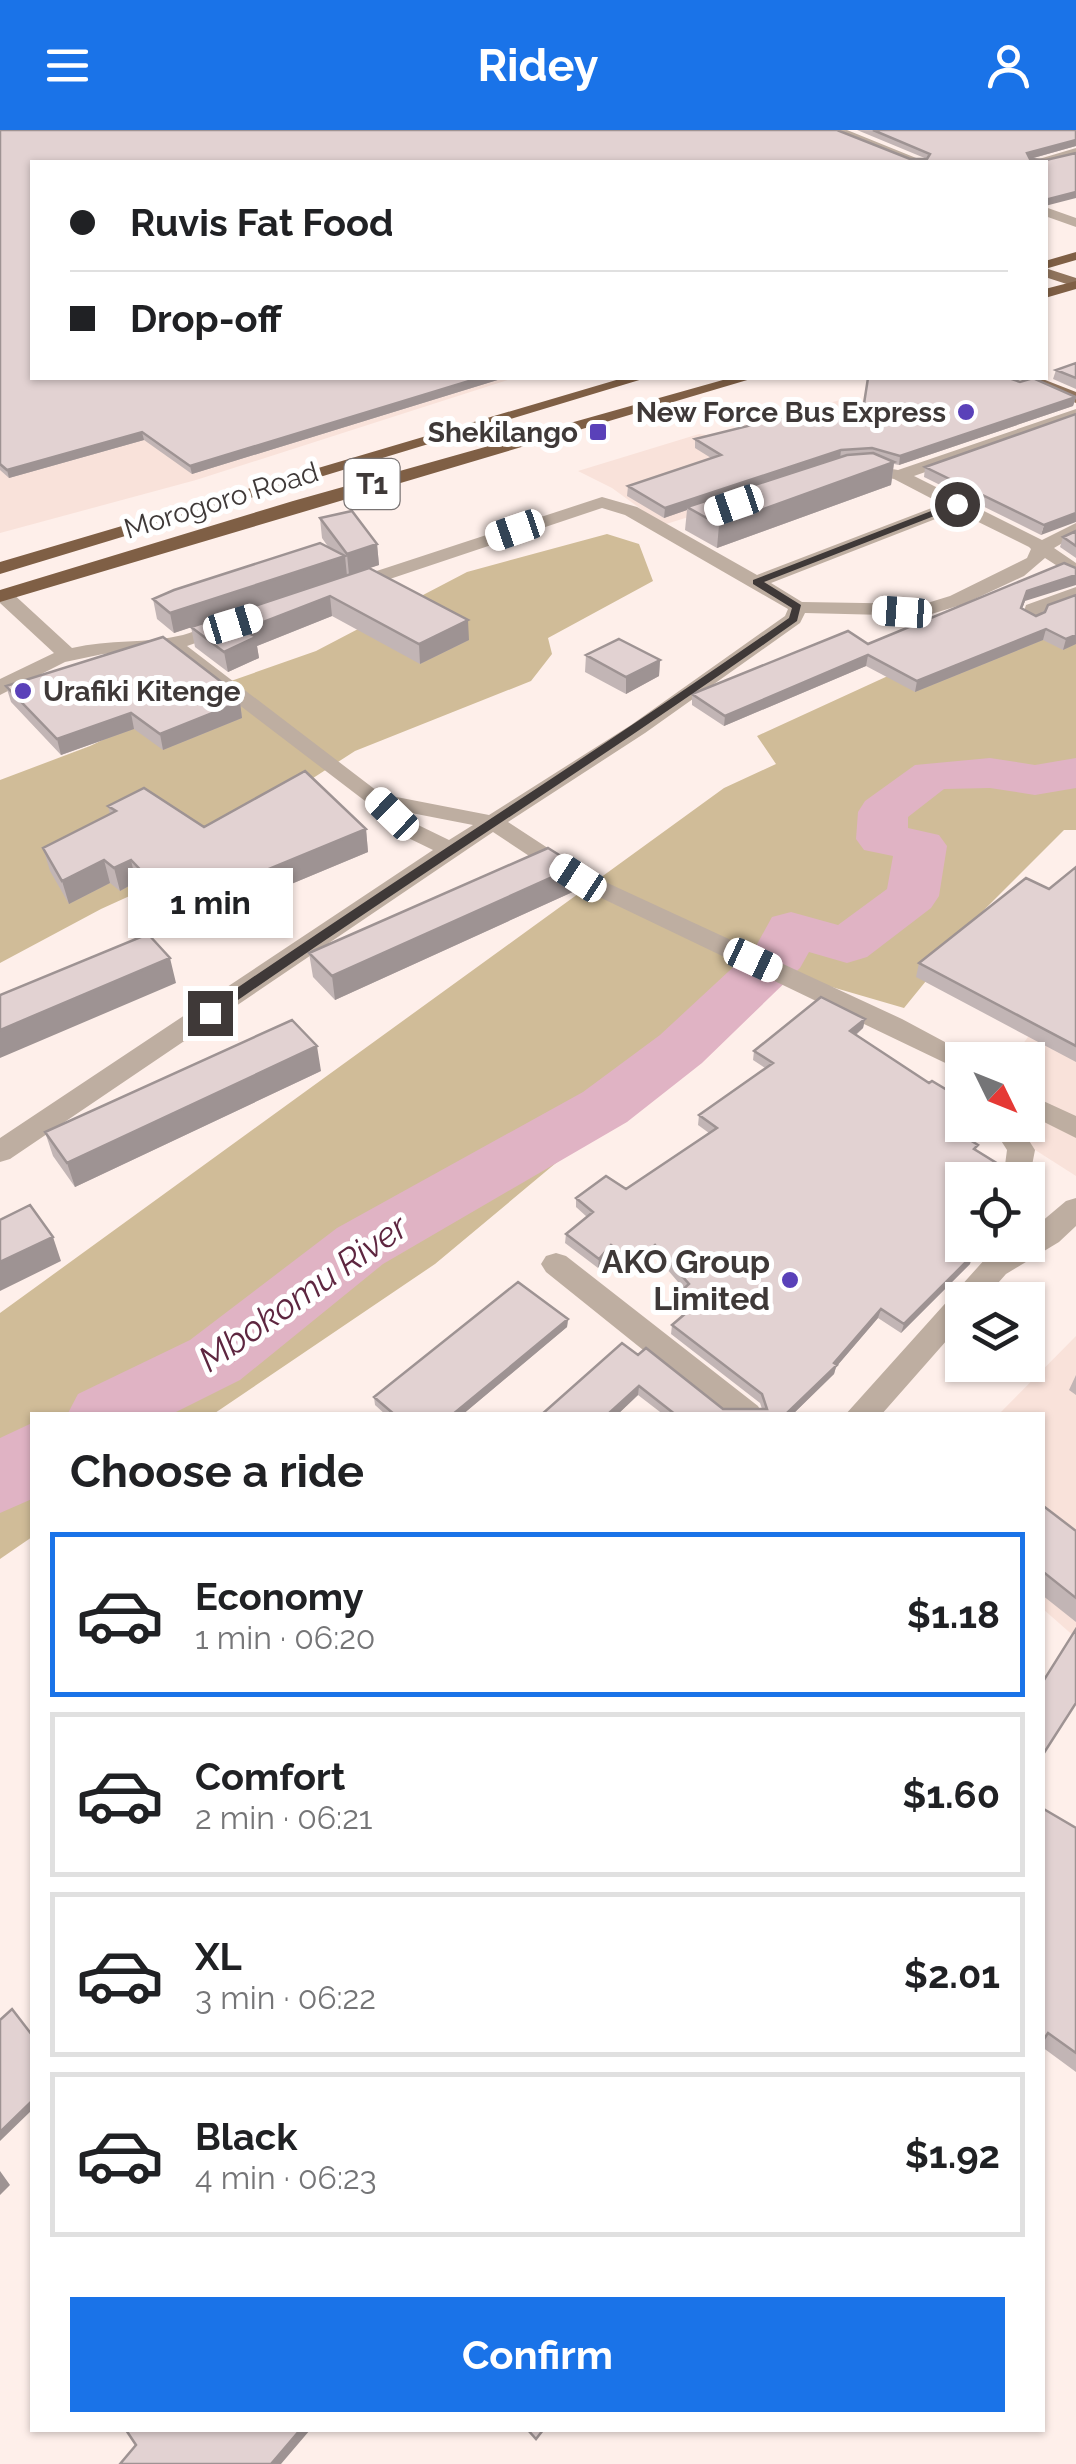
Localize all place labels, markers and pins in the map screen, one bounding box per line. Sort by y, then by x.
place label: New Force Bus Express [636,396,946,429]
marker: New Force Bus Express [955,401,977,423]
place label: Shekilango [428,416,578,449]
marker: Shekilango [587,421,609,443]
place label: Urafiki Kitenge [43,675,241,708]
marker: Urafiki Kitenge [12,680,34,702]
place label: AKO Group Limited [602,1243,770,1317]
marker: AKO Group Limited [779,1269,801,1291]

